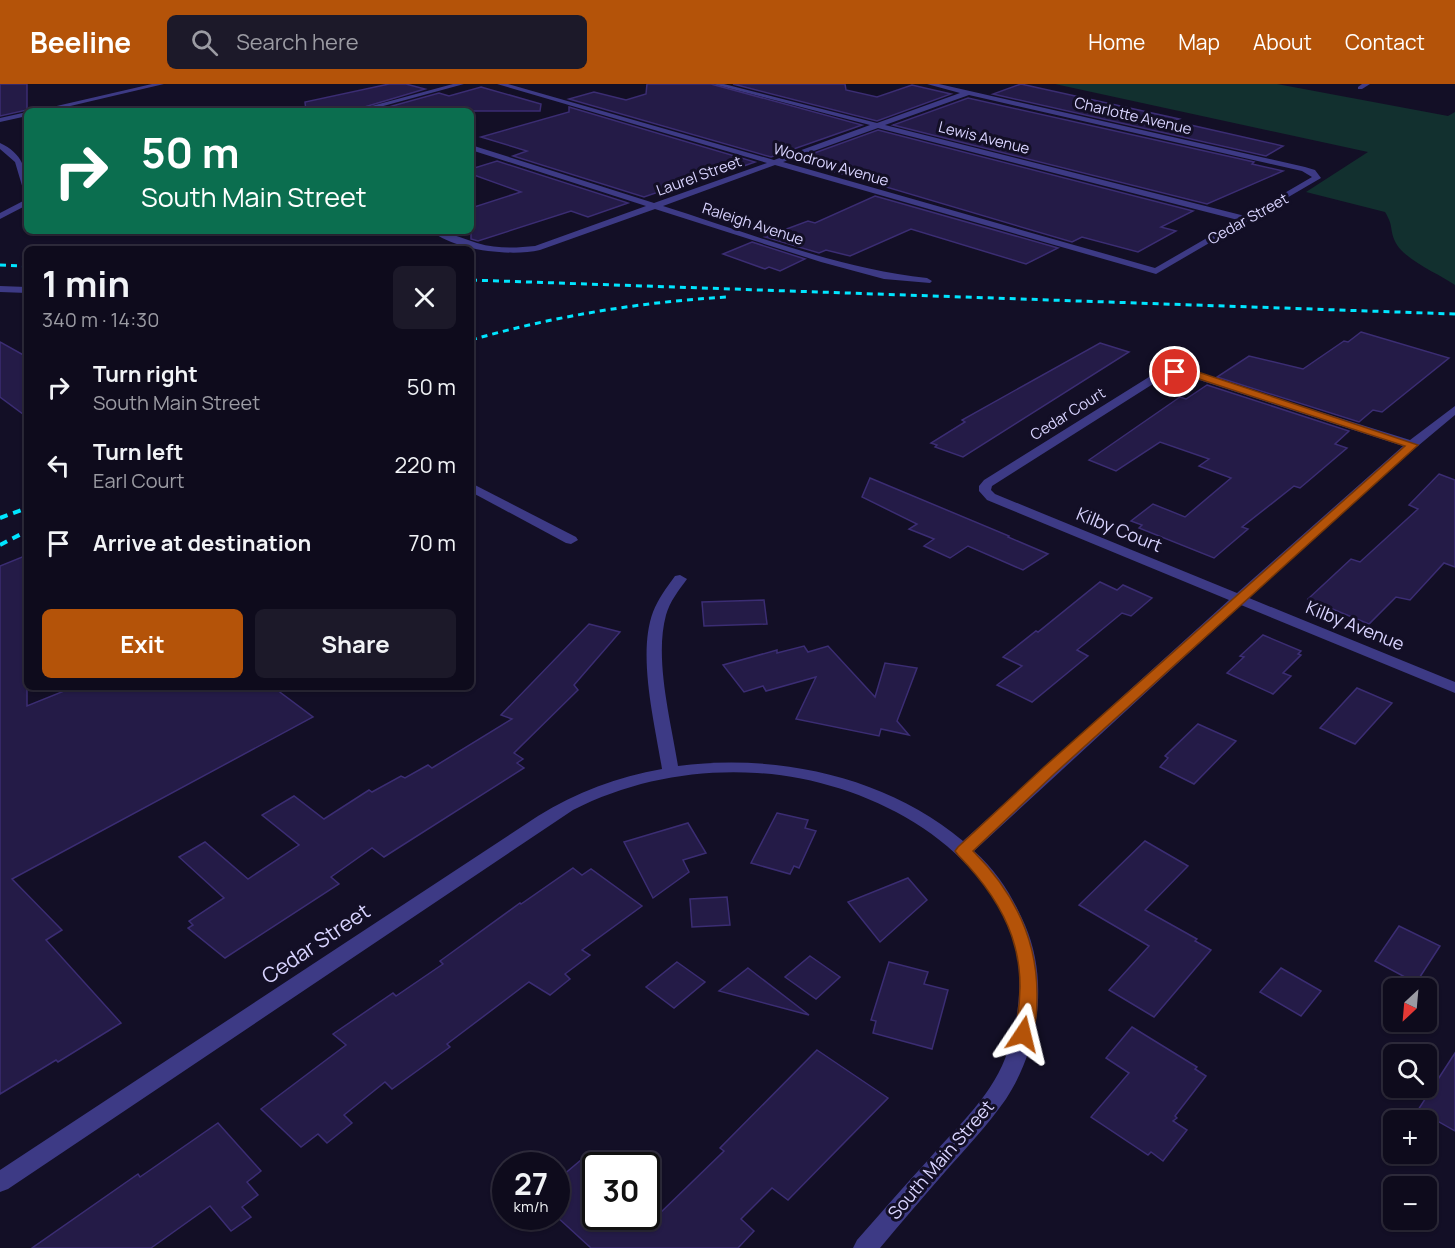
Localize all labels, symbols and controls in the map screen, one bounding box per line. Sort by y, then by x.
search box [167,15,587,69]
text: Beeline [30,23,131,61]
icon: search [188,26,221,59]
text: Search here [236,27,359,57]
text: Home [1088,28,1145,56]
text: Map [1178,28,1220,56]
text: About [1253,28,1312,56]
text: Contact [1345,28,1425,56]
street label: Charlotte Avenue [1072,92,1194,139]
street label: Lewis Avenue [936,116,1032,159]
text: 50 m [141,123,239,181]
icon: right [42,132,120,210]
street label: Woodrow Avenue [771,138,892,191]
street label: Laurel Street [653,150,744,201]
text: South Main Street [141,178,367,215]
street label: Cedar Street [1204,188,1292,249]
street label: Raleigh Avenue [700,197,807,250]
text: 1 min [42,259,130,308]
button: close [393,266,456,329]
text: 340 m · 14:30 [42,306,159,333]
pin [1149,346,1200,397]
icon: arrive [1158,355,1191,388]
text: Turn right [93,359,198,389]
icon: right [42,371,75,404]
text: 50 m [407,372,456,402]
street label: Cedar Court [1026,382,1109,445]
text: South Main Street [93,389,260,416]
text: Turn left [93,437,183,467]
icon: left [42,449,75,482]
text: 220 m [394,450,456,480]
text: Earl Court [93,467,185,494]
street label: Kilby Court [1073,501,1166,557]
icon: arrive [42,527,75,560]
text: Arrive at destination [93,528,311,558]
text: 70 m [408,528,456,558]
street label: Kilby Avenue [1303,594,1408,656]
button: Exit [42,609,243,678]
button: Share [255,609,456,678]
street label: Cedar Street [256,897,375,990]
north arrow [1383,978,1437,1032]
map controls [1383,978,1437,1230]
position arrow [991,1002,1055,1066]
button: search [1383,1044,1437,1098]
street label: South Main Street [882,1095,999,1224]
button: + [1383,1110,1437,1164]
speed limit sign: 30 [582,1152,660,1230]
text: 27 [514,1163,548,1204]
button: − [1383,1176,1437,1230]
text: km/h [514,1196,548,1217]

